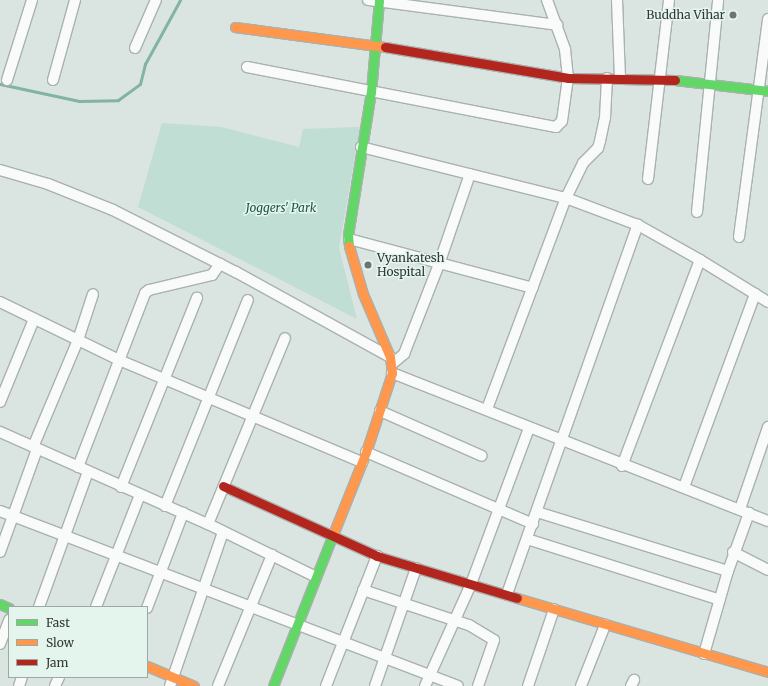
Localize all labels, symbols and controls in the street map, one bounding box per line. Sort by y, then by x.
place label: Buddha Vihar [646,8,725,22]
marker: Buddha Vihar [728,10,738,20]
park label: Joggers' Park [246,201,316,215]
place label: Vyankatesh Hospital [377,251,444,279]
marker: Vyankatesh Hospital [362,259,374,271]
legend [8,606,148,678]
text: Fast [46,615,70,630]
text: Slow [46,635,74,650]
text: Jam [46,655,68,670]

